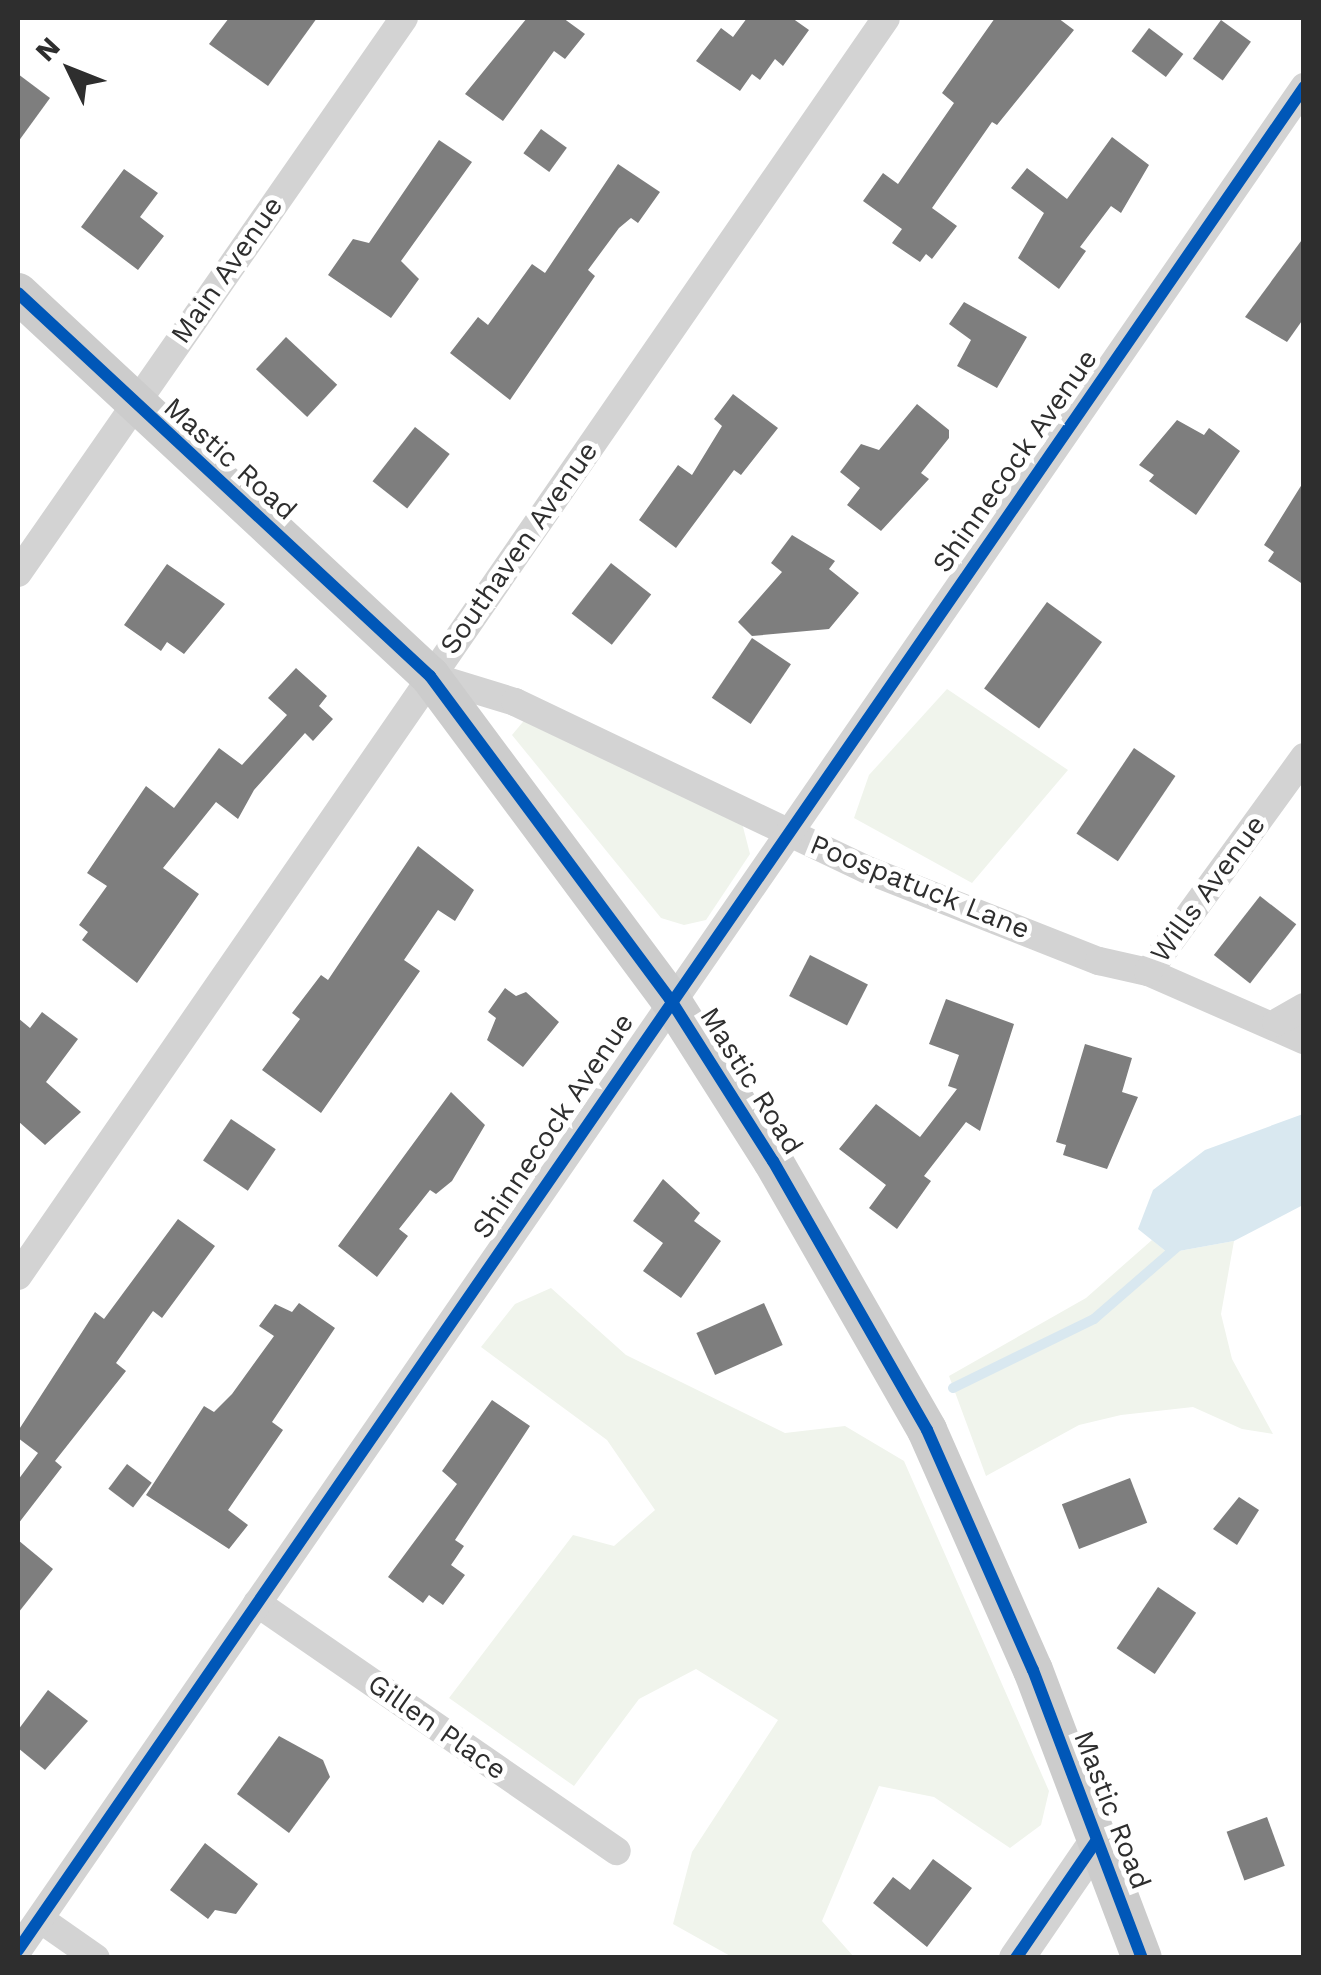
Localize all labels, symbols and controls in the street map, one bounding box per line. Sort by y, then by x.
north arrow [20,20,120,120]
text: N [29,30,67,68]
street label: Main Avenue [164,190,290,350]
street label: Shinnecock Avenue [925,342,1105,580]
street label: Mastic Road [157,391,303,527]
street label: Southaven Avenue [433,435,605,661]
street label: Wills Avenue [1143,808,1273,970]
street label: Poospatuck Lane [805,828,1035,946]
street label: Mastic Road [692,1001,810,1161]
street label: Shinnecock Avenue [465,1006,641,1246]
street label: Gillen Place [361,1667,513,1787]
street label: Mastic Road [1066,1726,1158,1894]

